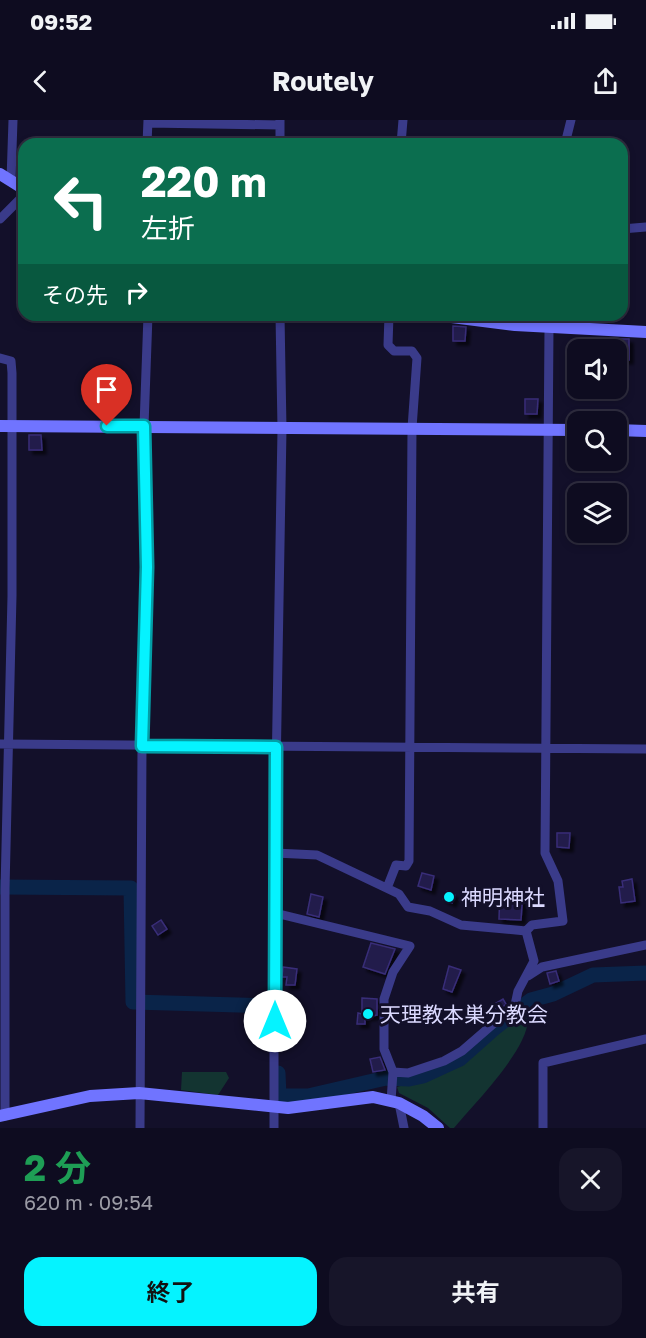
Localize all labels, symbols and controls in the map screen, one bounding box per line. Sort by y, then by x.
text: 09:52 [30,8,92,35]
icon: back [24,65,57,98]
text: Routely [272,65,374,97]
icon: share [589,65,622,98]
text: 220 m [141,156,267,206]
icon: left [42,162,120,240]
text: 左折 [141,212,195,244]
icon: right [120,276,153,309]
text: その先 [42,281,108,308]
map controls [567,339,627,543]
button: sound [567,339,627,399]
pin [81,364,132,426]
icon: arrive [90,373,123,406]
button: search [567,411,627,471]
button: layers [567,483,627,543]
place label: 神明神社 [461,884,545,910]
marker: 神明神社 [442,890,456,904]
position arrow [243,989,307,1053]
place label: 天理教本巣分教会 [380,1001,548,1027]
marker: 天理教本巣分教会 [361,1007,375,1021]
text: 2 分 [24,1146,91,1189]
button: close [559,1148,622,1211]
text: 620 m · 09:54 [24,1190,153,1214]
button: 終了 [24,1257,317,1326]
button: 共有 [329,1257,622,1326]

